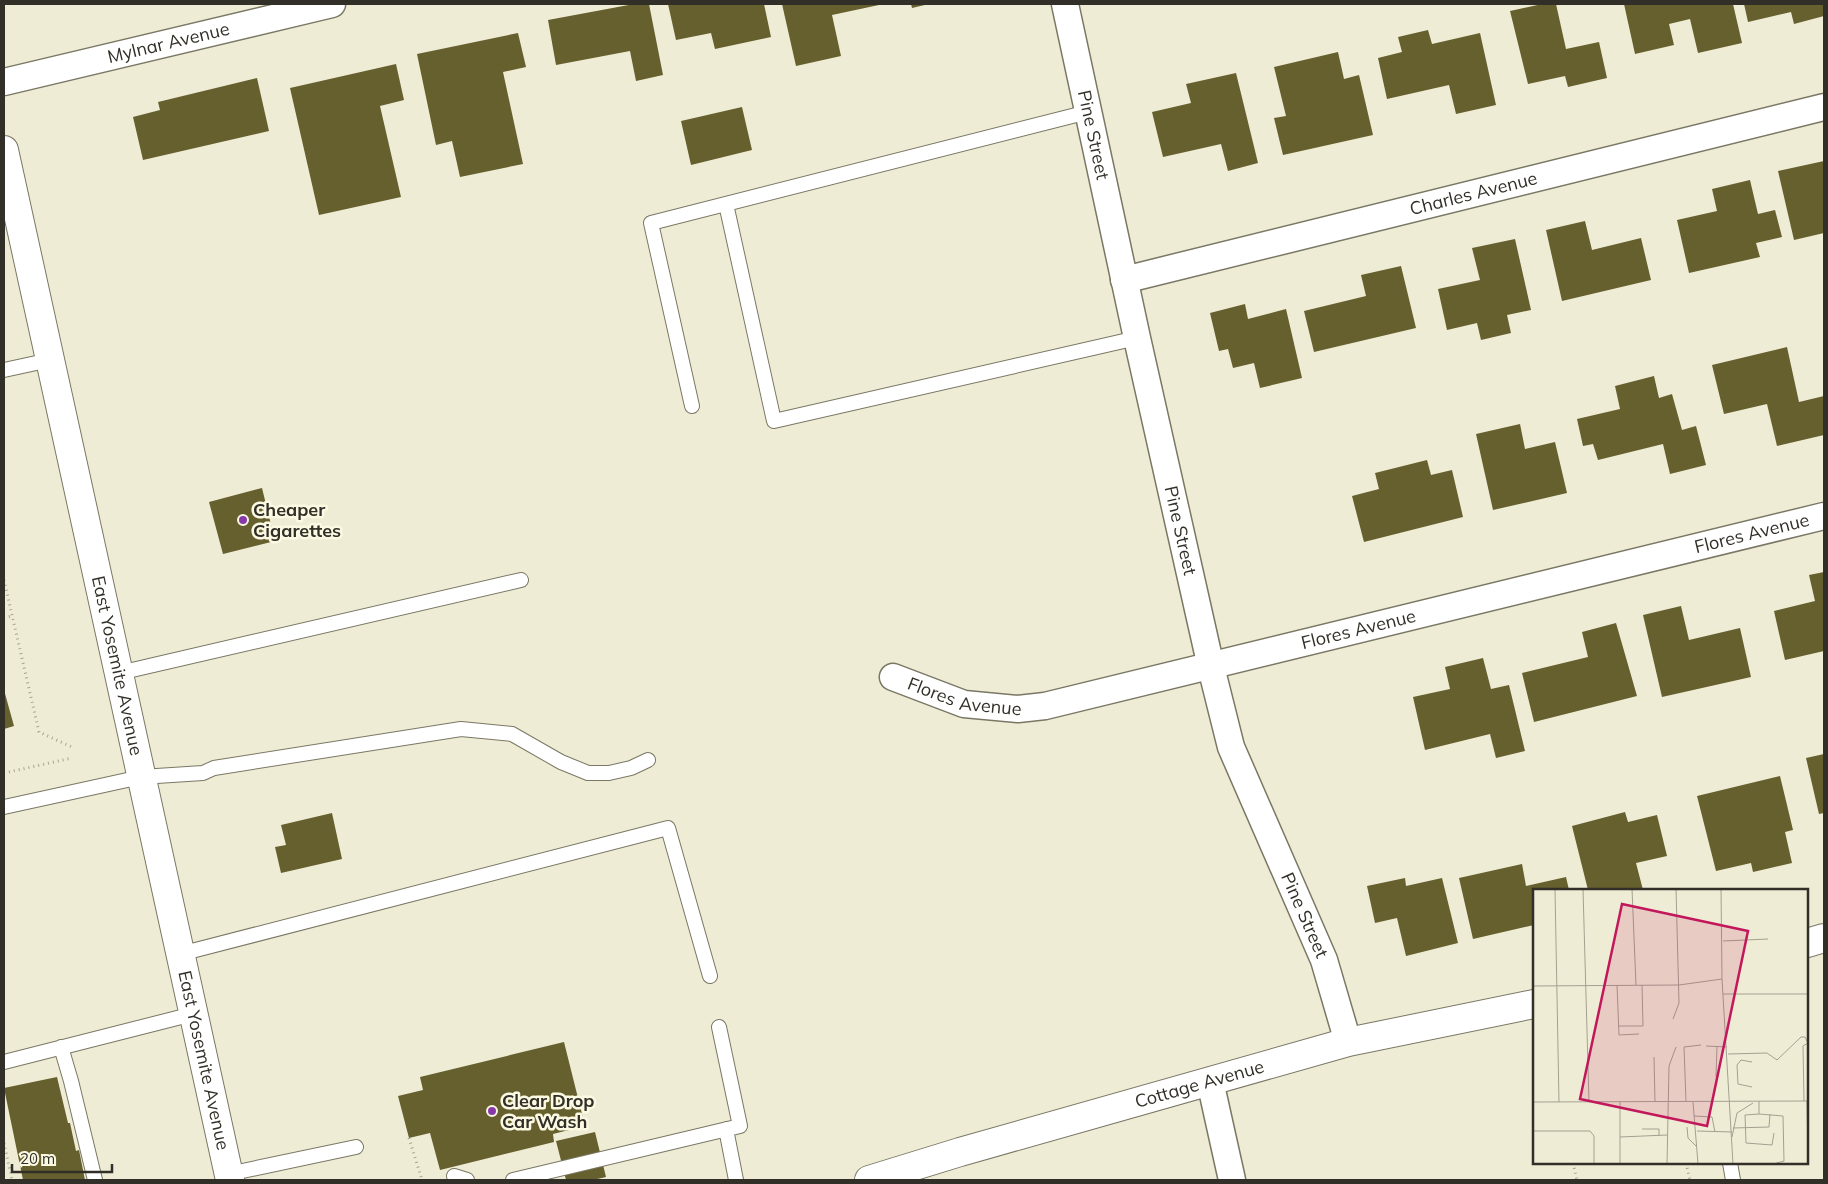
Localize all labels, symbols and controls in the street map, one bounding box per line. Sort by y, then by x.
street label: Mylnar Avenue [105,17,232,68]
street label: Pine Street [1073,88,1115,182]
street label: Charles Avenue [1407,166,1540,220]
street label: Pine Street [1160,484,1202,577]
place label: Cheaper Cigarettes [253,498,341,542]
street label: Flores Avenue [1692,508,1812,558]
marker: Cheaper Cigarettes [237,514,249,526]
street label: East Yosemite Avenue [87,574,149,758]
street label: Flores Avenue [1299,604,1418,654]
street label: Flores Avenue [904,672,1023,720]
street label: Pine Street [1276,869,1334,961]
inset map [1533,889,1808,1164]
street label: East Yosemite Avenue [173,968,235,1152]
street label: Cottage Avenue [1132,1054,1266,1113]
place label: Clear Drop Car Wash [502,1089,595,1133]
marker: Clear Drop Car Wash [486,1105,498,1117]
scale bar [12,1142,112,1174]
text: 20 m [20,1149,55,1168]

